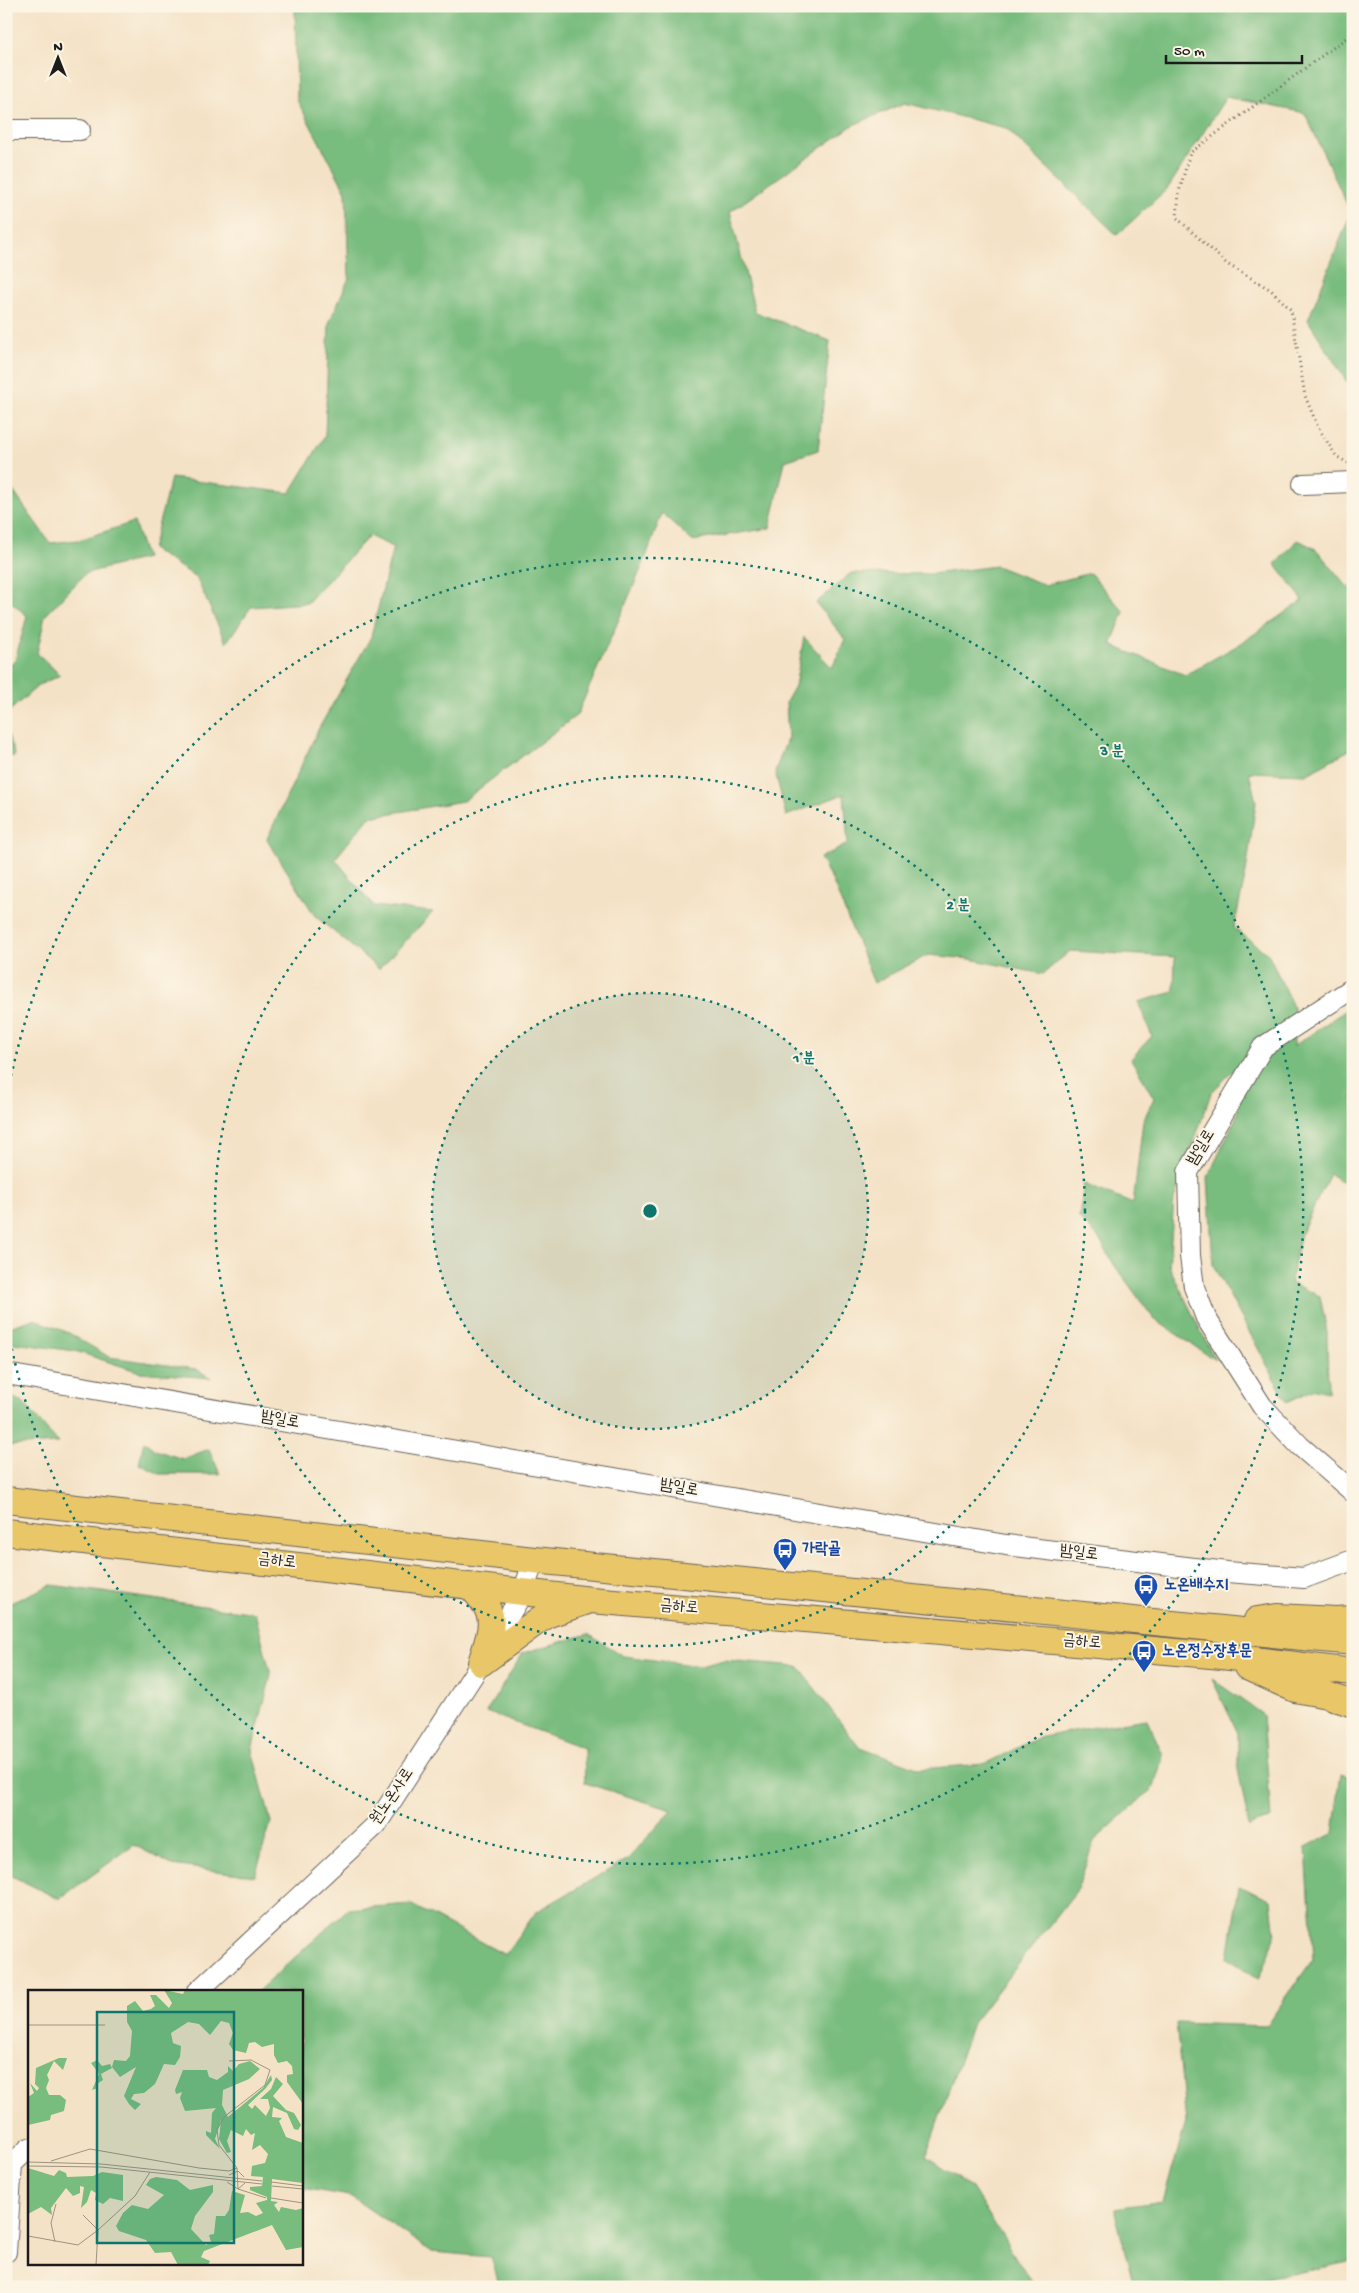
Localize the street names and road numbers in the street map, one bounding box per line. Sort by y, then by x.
street label: 밤일로 [1184,1127,1220,1169]
street label: 밤일로 [259,1408,301,1434]
street label: 밤일로 [658,1476,700,1502]
street label: 밤일로 [1059,1542,1099,1566]
street label: 금하로 [257,1550,297,1574]
street label: 금하로 [659,1597,699,1619]
street label: 금하로 [1062,1632,1102,1654]
street label: 원노온사로 [367,1765,419,1829]

